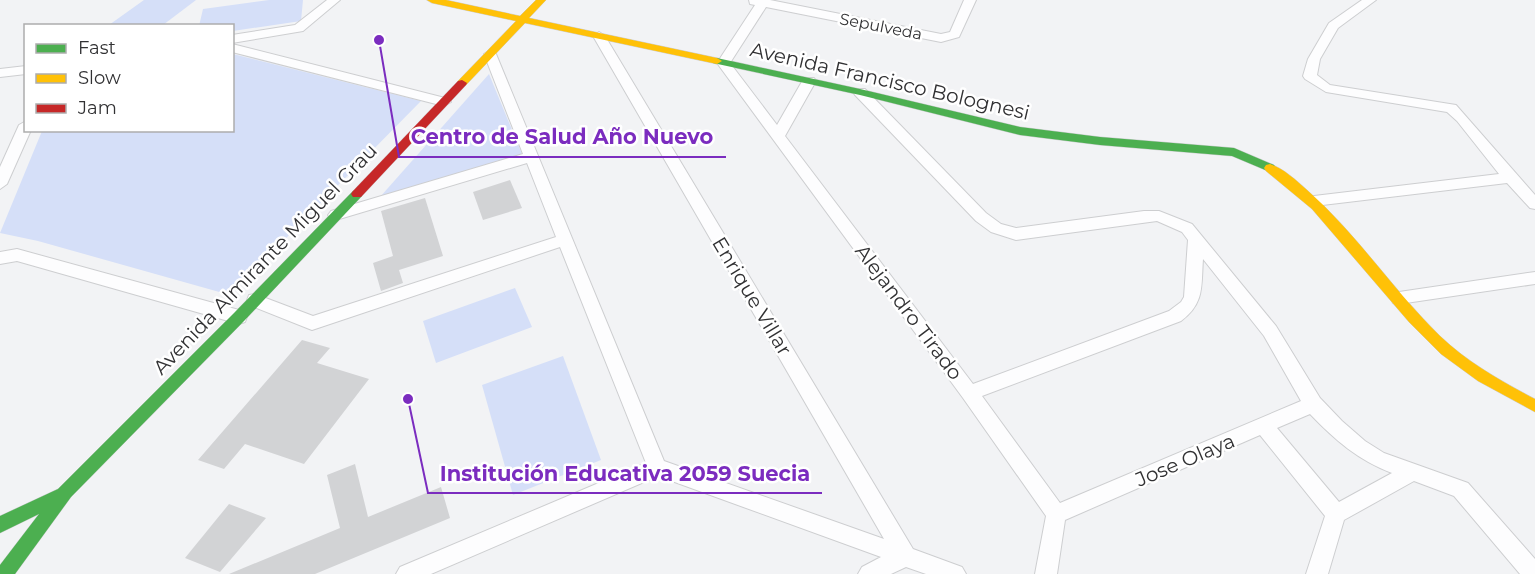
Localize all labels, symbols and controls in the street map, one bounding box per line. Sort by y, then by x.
street label: Sepulveda [838,9,924,44]
legend [24,24,234,132]
text: Fast [78,37,116,59]
street label: Avenida Francisco Bolognesi [748,37,1032,125]
text: Slow [78,67,121,89]
text: Jam [77,97,117,119]
callout: Centro de Salud Año Nuevo [399,118,726,157]
text: Centro de Salud Año Nuevo [411,124,713,149]
street label: Avenida Almirante Miguel Grau [148,138,382,380]
street label: Enrique Villar [707,232,797,360]
street label: Alejandro Tirado [850,239,968,385]
street label: Jose Olaya [1131,428,1238,492]
callout: Institución Educativa 2059 Suecia [428,454,822,493]
text: Institución Educativa 2059 Suecia [440,461,810,486]

